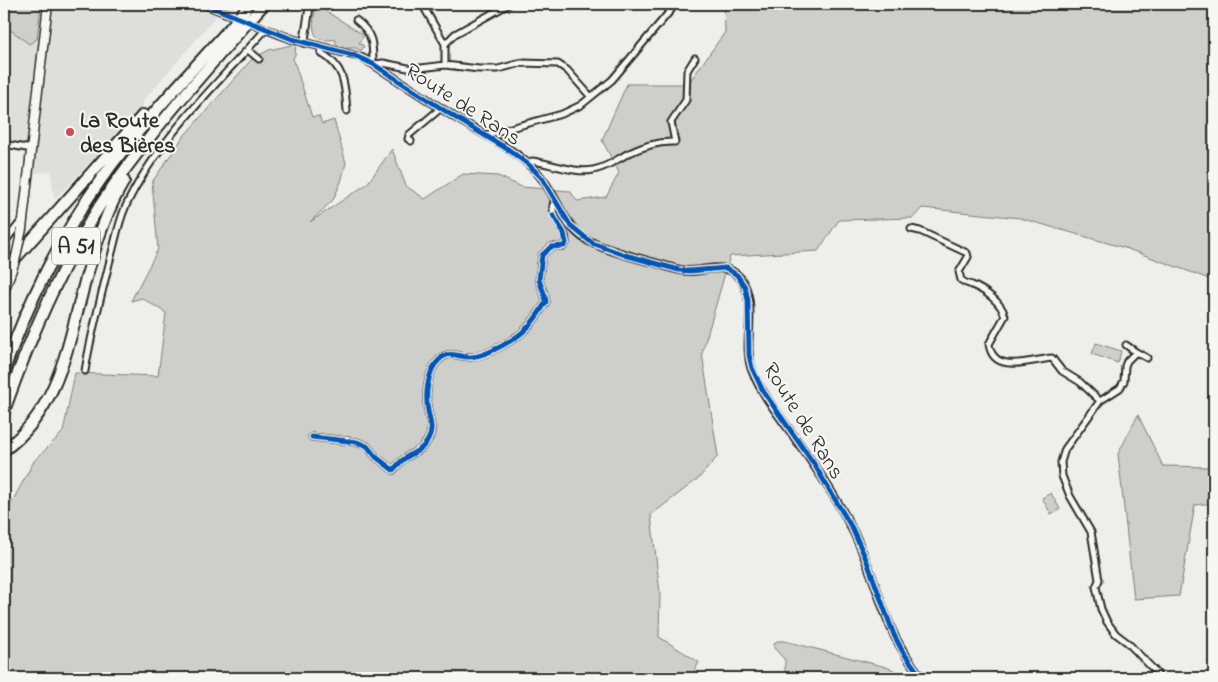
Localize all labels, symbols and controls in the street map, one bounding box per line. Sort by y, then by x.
street label: Route de Rans [398,56,527,155]
place label: La Route des Bières [80,106,175,163]
marker: La Route des Bières [64,126,76,138]
road number: A 51 [52,228,100,264]
street label: Route de Rans [754,357,851,486]

